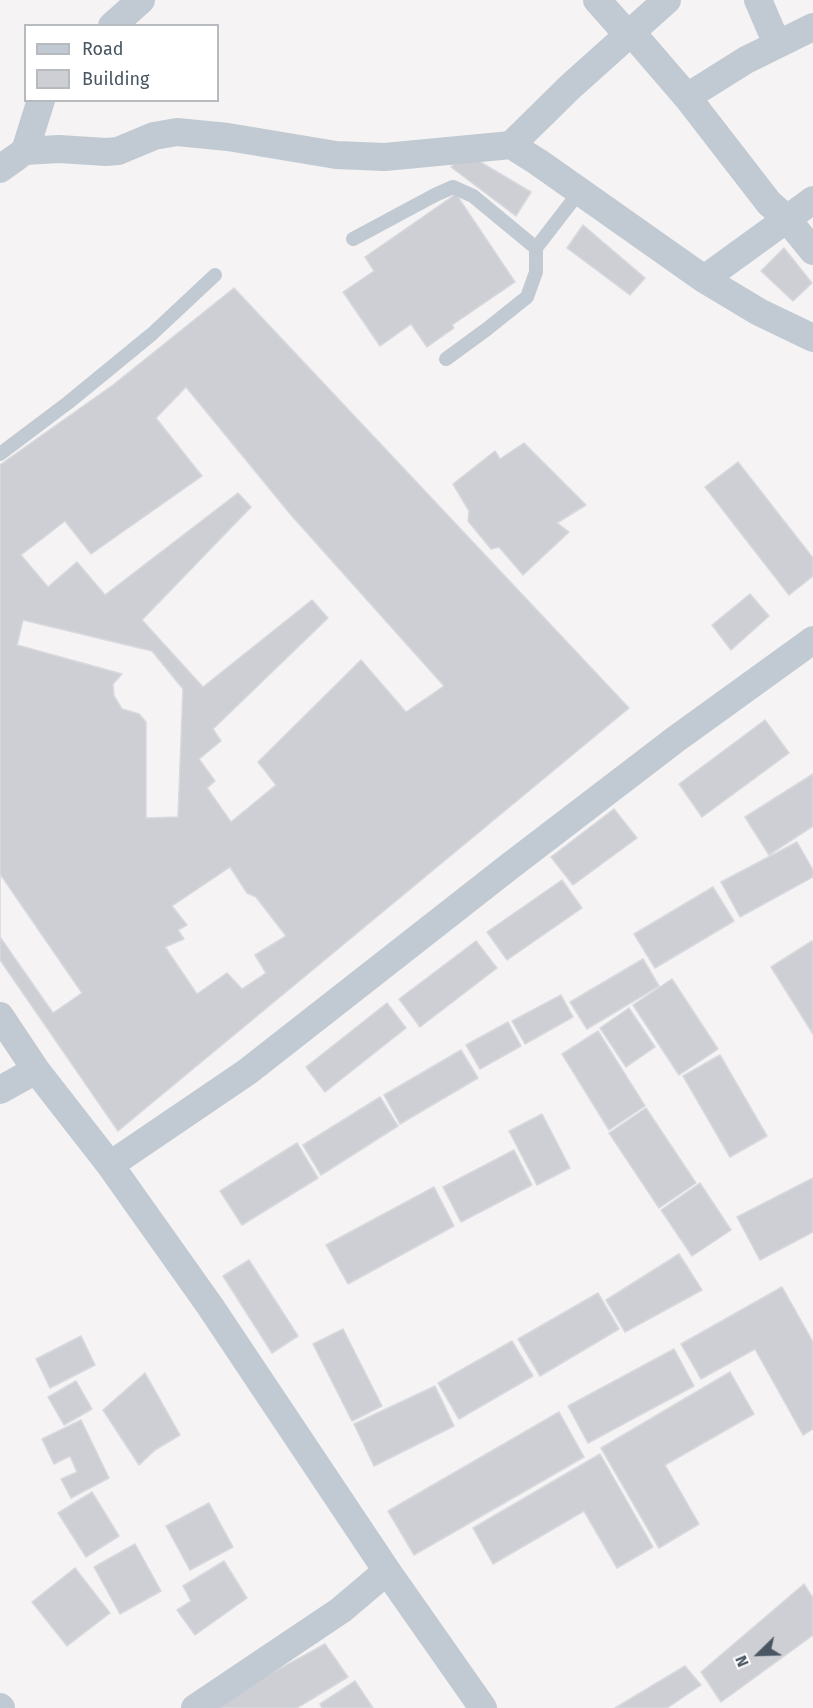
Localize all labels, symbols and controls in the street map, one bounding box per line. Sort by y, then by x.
legend [24,24,219,102]
text: Road [82,38,124,60]
text: Building [82,68,149,90]
north arrow [729,1624,789,1684]
text: N [731,1653,753,1670]

